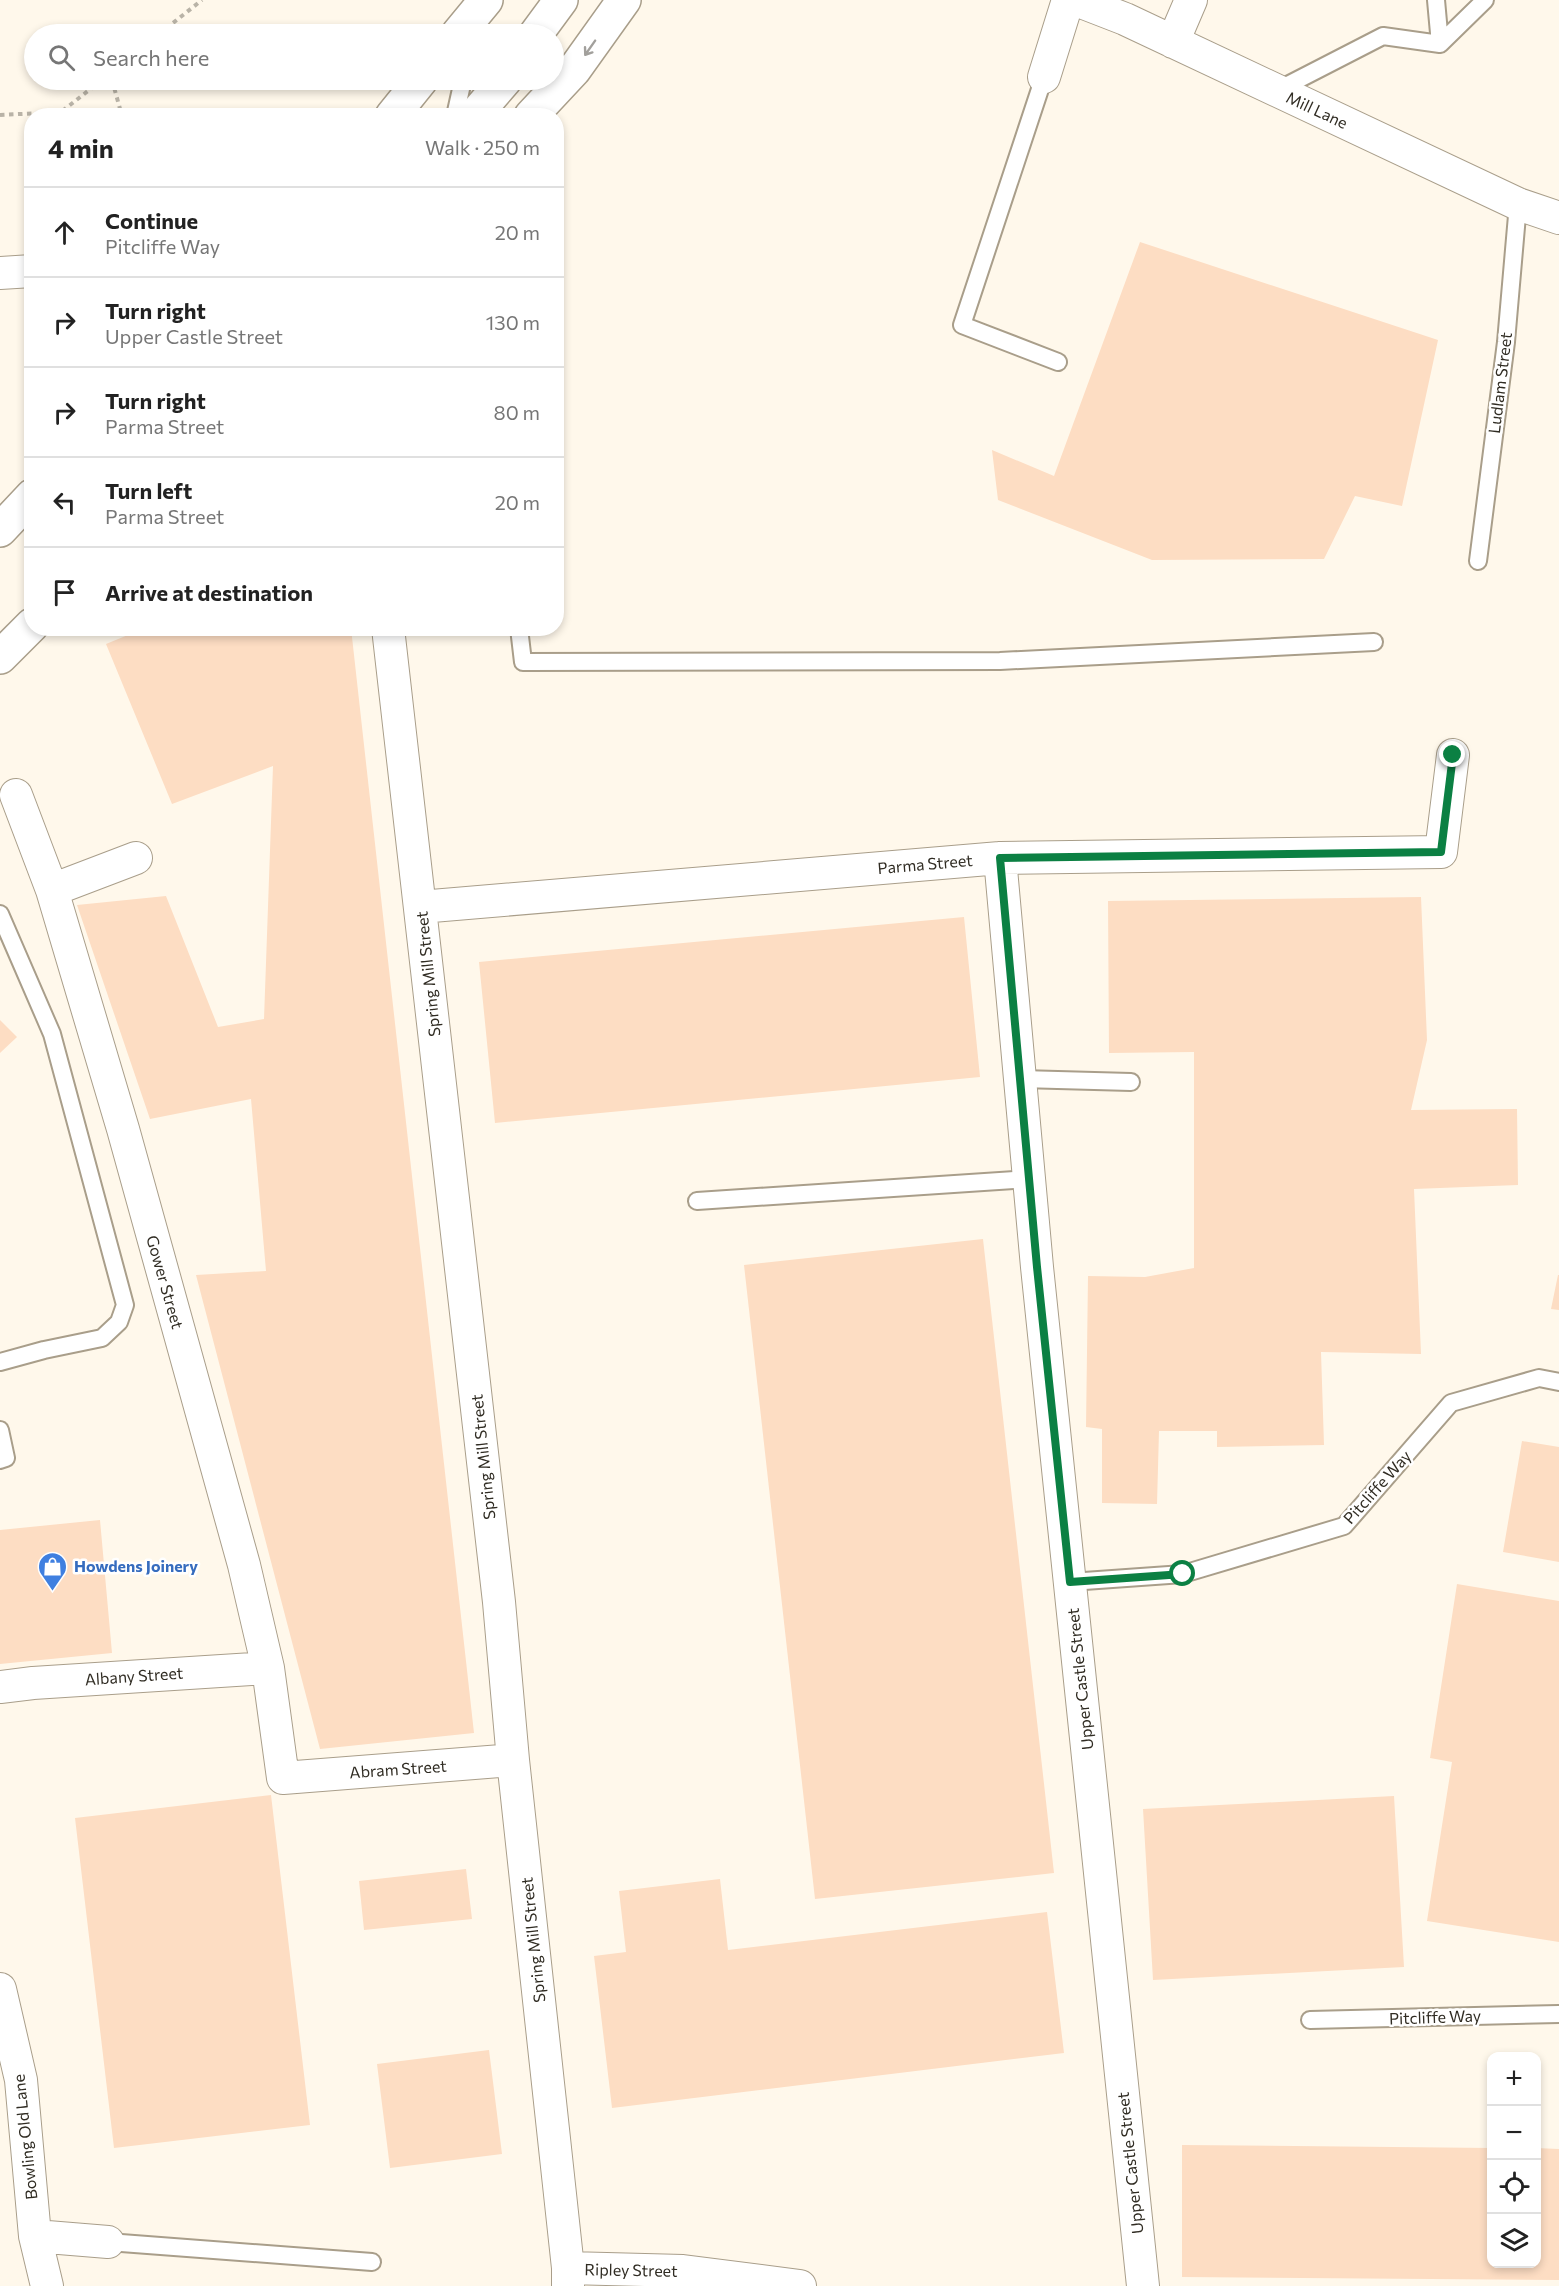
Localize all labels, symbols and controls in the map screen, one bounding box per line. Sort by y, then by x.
search box [24,24,564,90]
one-way arrow [584,39,596,55]
icon: search [45,41,78,74]
text: Search here [93,44,209,71]
street label: Mill Lane [1283,87,1351,132]
text: 4 min [48,132,114,163]
text: Walk · 250 m [425,135,540,159]
text: Continue [105,207,198,234]
icon: ahead [48,216,81,249]
text: 20 m [495,220,540,244]
text: Pitcliffe Way [105,234,220,258]
text: Turn right [105,297,206,324]
icon: right [48,306,81,339]
text: 130 m [486,310,540,334]
text: Upper Castle Street [105,324,283,348]
street label: Ludlam Street [1484,331,1515,435]
text: Turn right [105,387,206,414]
icon: right [48,396,81,429]
text: 80 m [494,400,540,424]
text: Parma Street [105,414,224,438]
text: Turn left [105,477,192,504]
icon: left [48,486,81,519]
text: 20 m [495,490,540,514]
text: Parma Street [105,504,224,528]
icon: arrive [48,576,81,609]
text: Arrive at destination [105,579,313,606]
route end [1439,741,1465,767]
street label: Parma Street [877,850,974,877]
street label: Spring Mill Street [411,910,444,1038]
street label: Gower Street [143,1233,188,1331]
street label: Spring Mill Street [466,1393,499,1521]
street label: Pitcliffe Way [1339,1446,1414,1527]
shop icon: Howdens Joinery [37,1550,69,1592]
place label: Howdens Joinery [74,1556,198,1575]
route start [1169,1560,1195,1586]
street label: Upper Castle Street [1063,1607,1096,1751]
street label: Albany Street [84,1663,184,1688]
street label: Abram Street [349,1756,448,1781]
street label: Spring Mill Street [516,1876,549,2004]
street label: Pitcliffe Way [1389,2005,1481,2028]
map controls [1487,2052,1541,2268]
button: + [1487,2052,1541,2106]
street label: Bowling Old Lane [8,2073,41,2201]
street label: Upper Castle Street [1113,2091,1146,2235]
button: − [1487,2106,1541,2160]
button: locate [1487,2160,1541,2214]
button: layers [1487,2214,1541,2268]
street label: Ripley Street [584,2259,678,2280]

